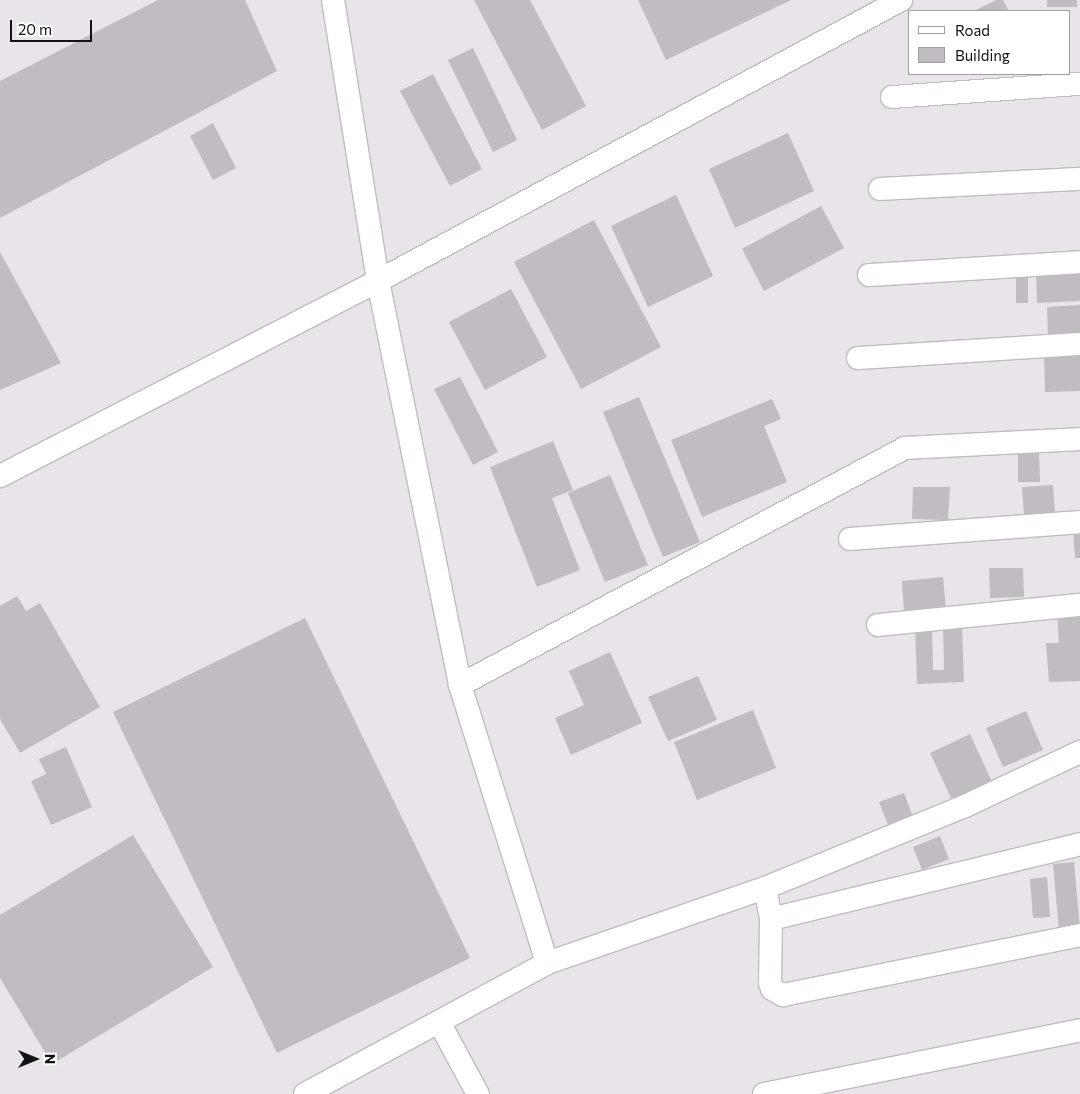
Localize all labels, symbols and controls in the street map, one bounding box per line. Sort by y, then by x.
scale bar [12,10,95,42]
legend [908,10,1070,75]
text: 20 m [18,20,52,38]
text: Road [955,21,990,39]
text: Building [955,46,1010,64]
north arrow [10,1034,60,1084]
text: N [42,1054,59,1064]

